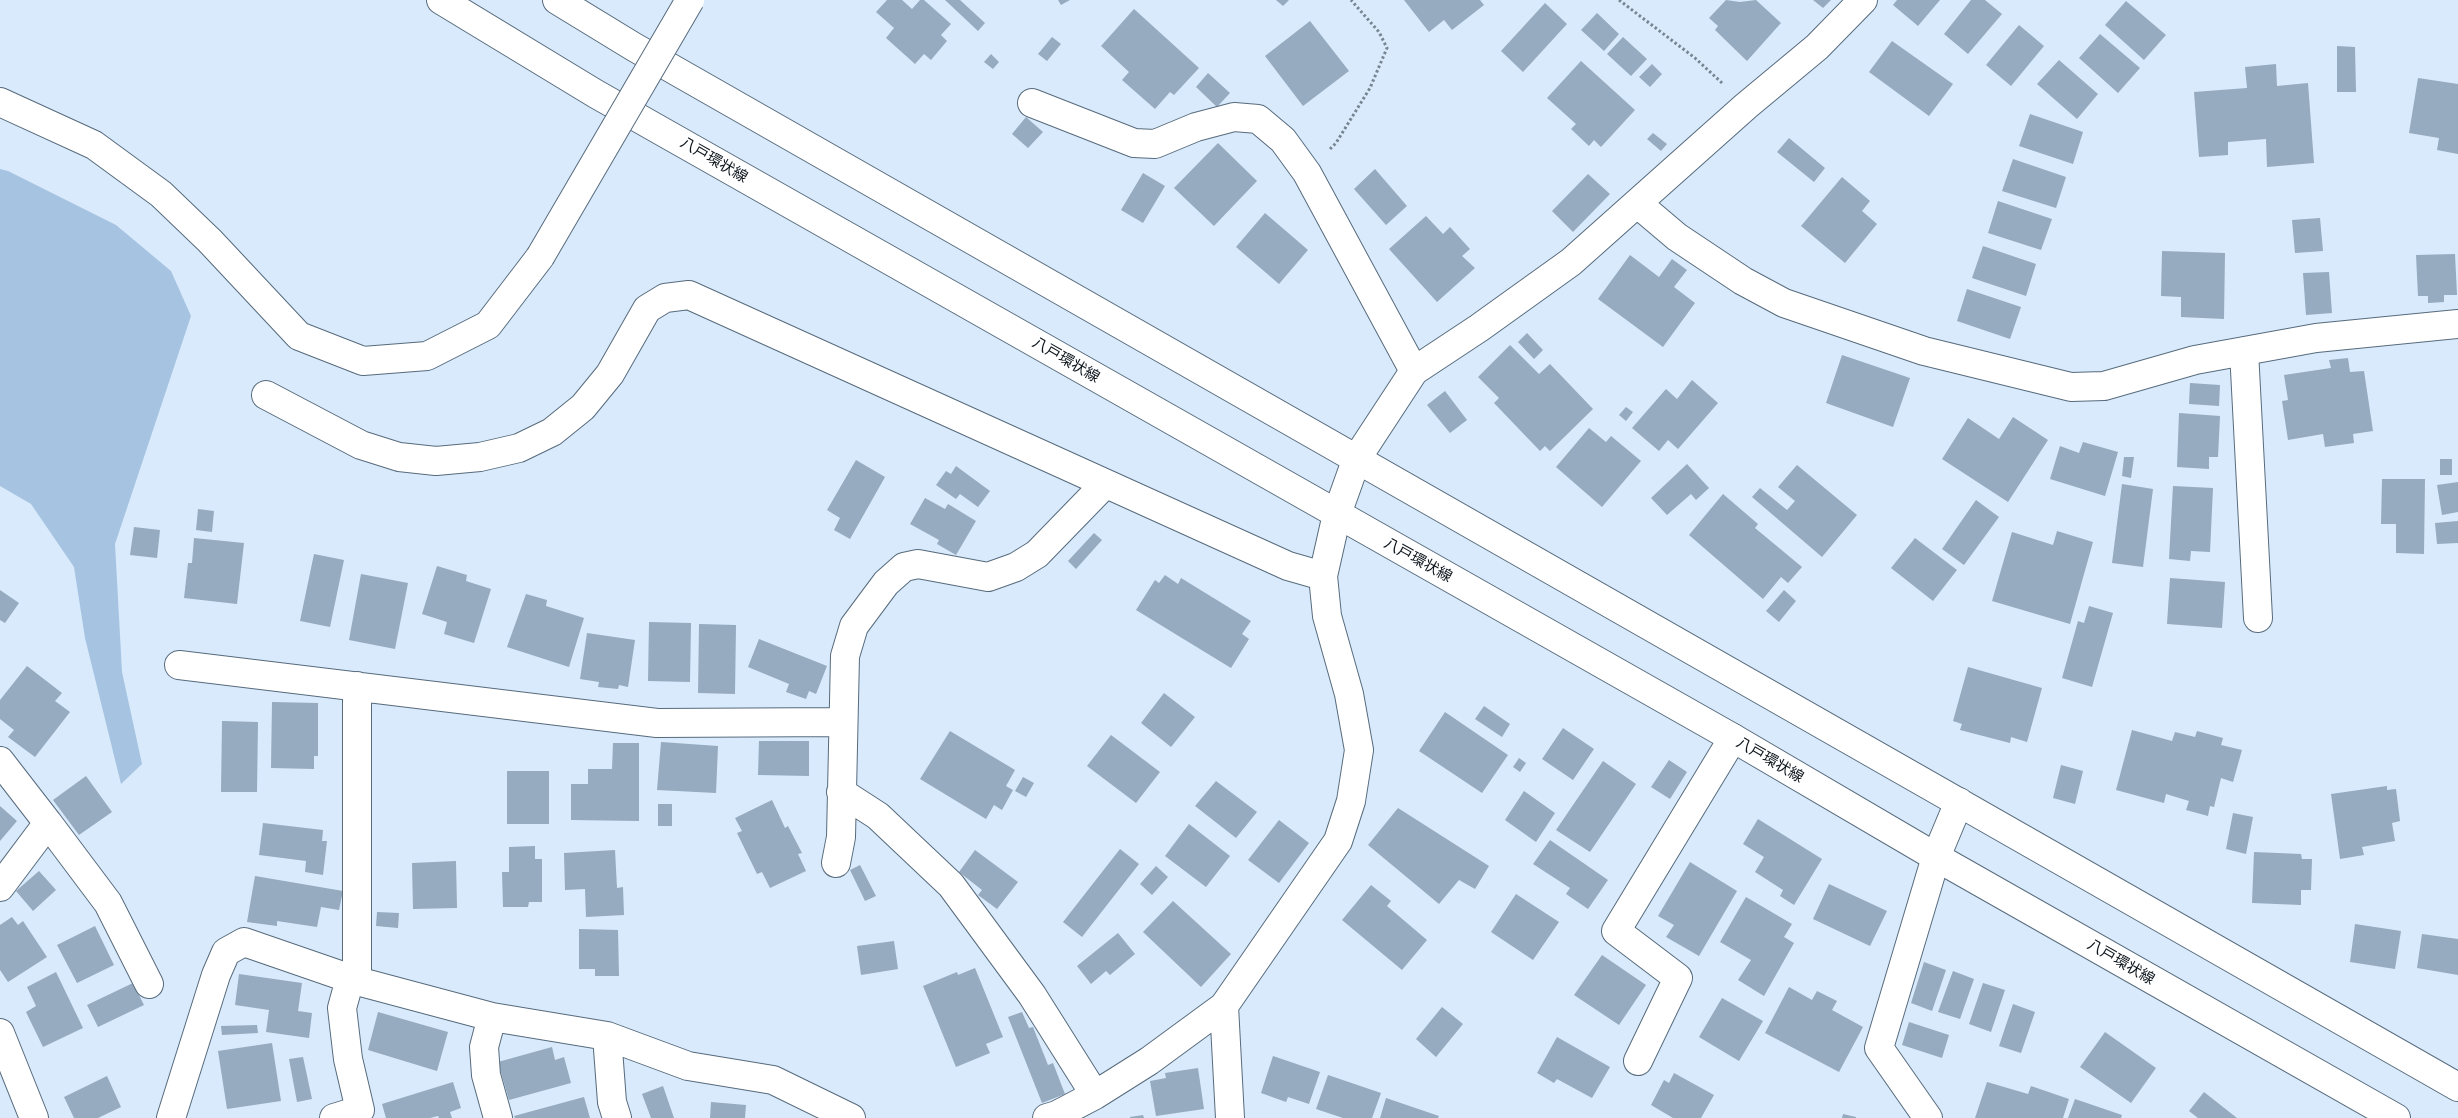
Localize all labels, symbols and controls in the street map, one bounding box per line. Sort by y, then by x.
street label: 八戸環状線 [677,133,751,187]
street label: 八戸環状線 [1029,333,1103,387]
street label: 八戸環状線 [1381,534,1455,586]
street label: 八戸環状線 [1733,733,1807,787]
street label: 八戸環状線 [2084,935,2158,989]

